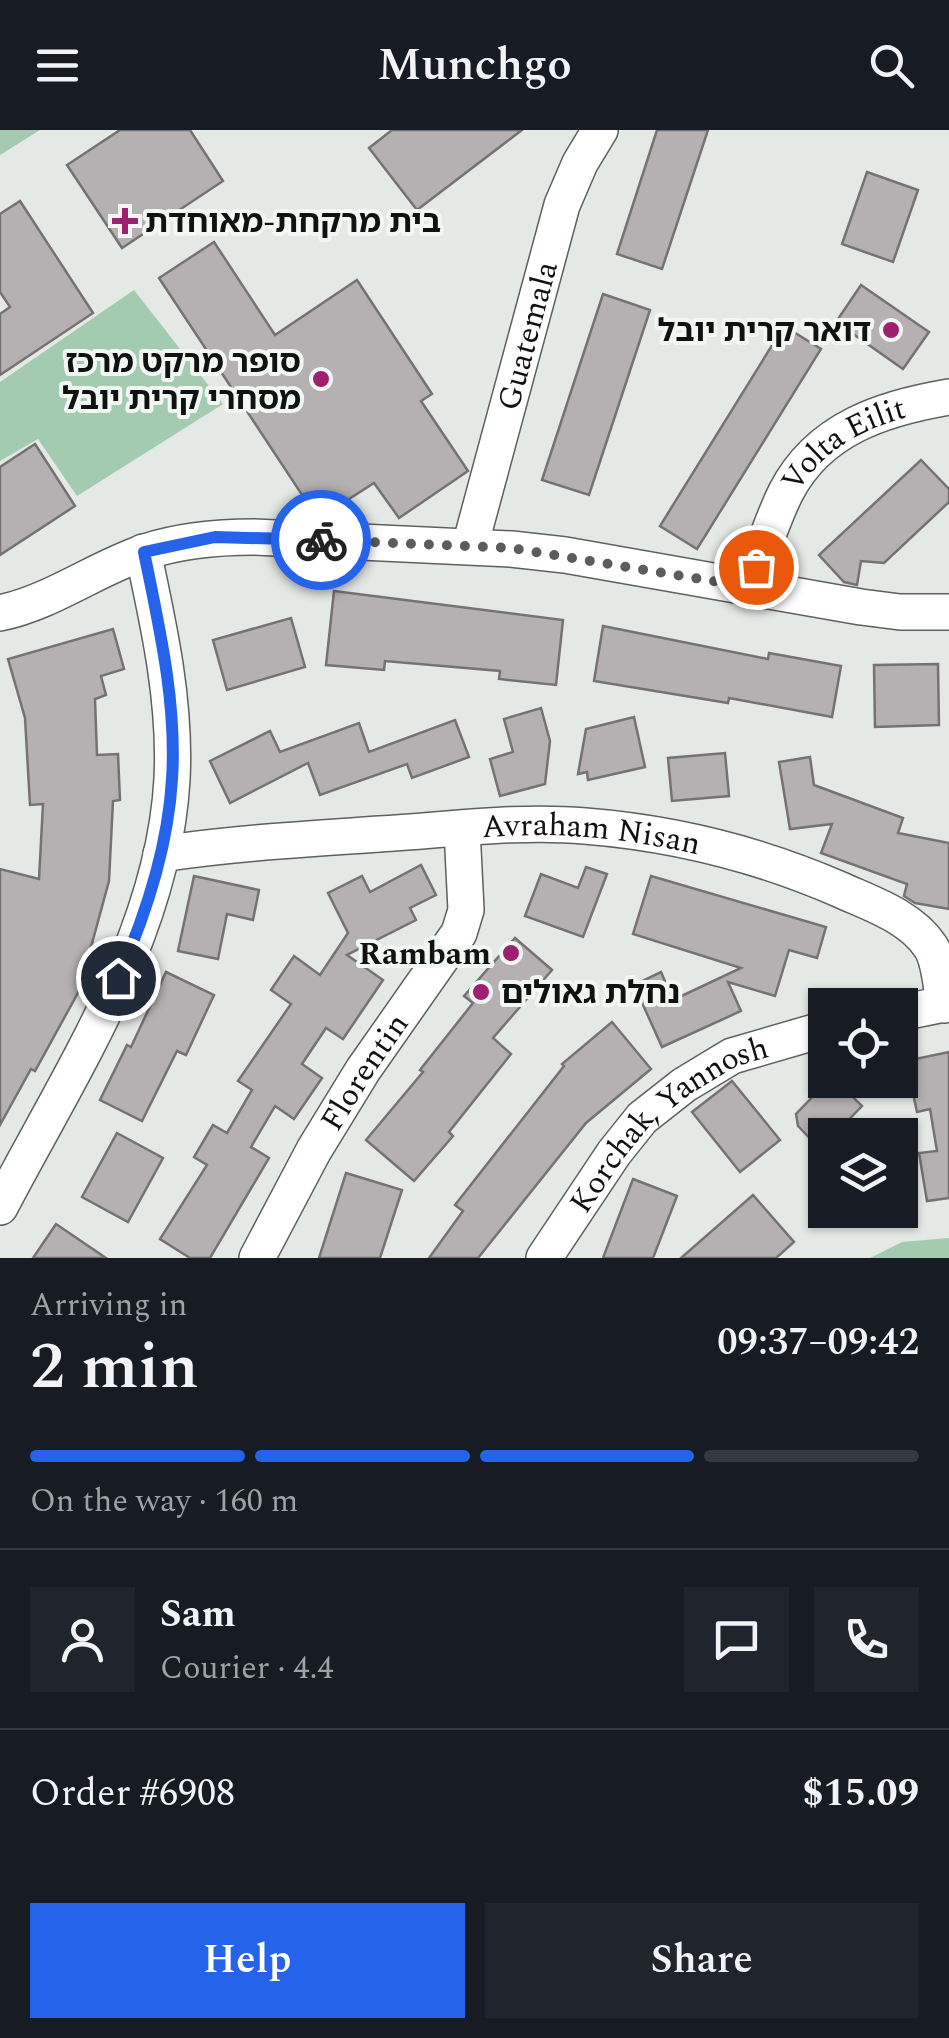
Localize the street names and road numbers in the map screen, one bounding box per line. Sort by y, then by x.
street label: Guatemala [485,255,572,416]
street label: Volta Eilit [769,384,912,501]
street label: Avraham Nisan [480,801,705,869]
street label: Florentin [308,1003,422,1141]
street label: Korchak, Yannosh [558,1024,774,1223]

